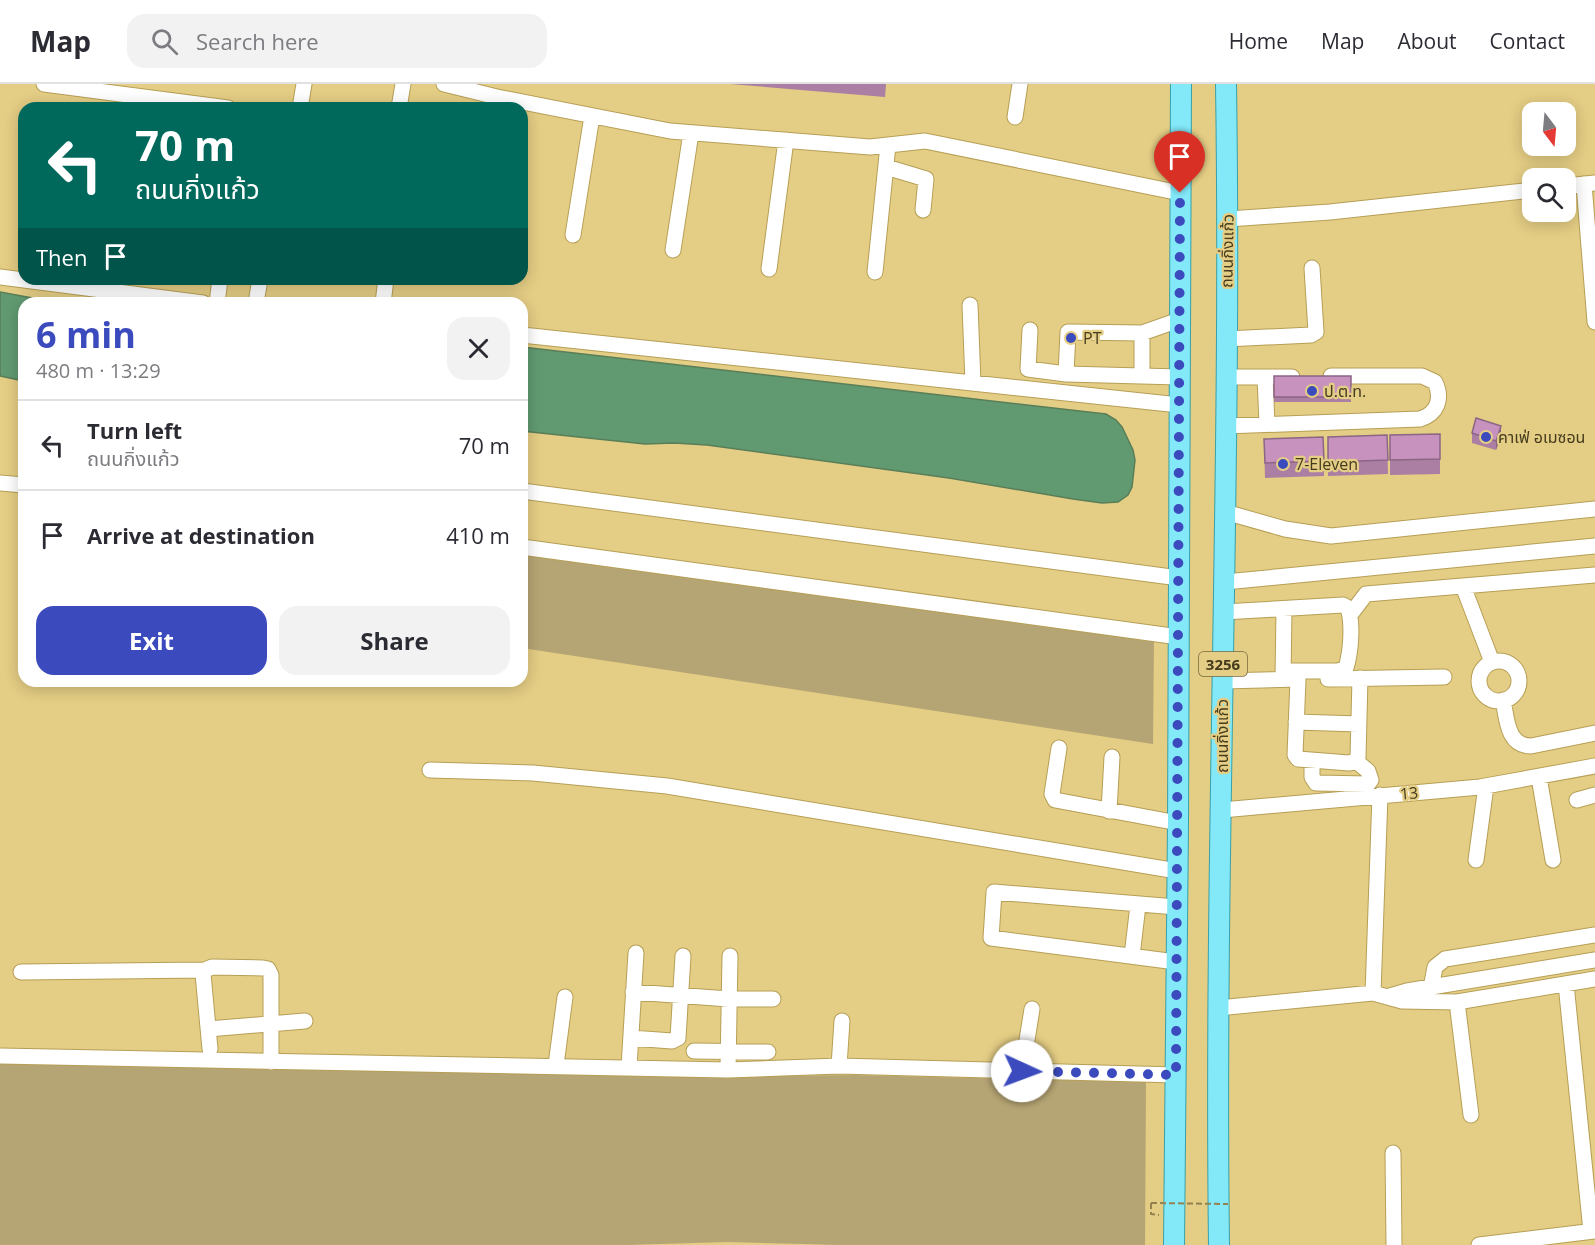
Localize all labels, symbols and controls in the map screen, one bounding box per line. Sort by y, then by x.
search box [127,14,547,68]
text: Map [30,22,91,60]
icon: search [148,25,181,58]
text: Search here [196,26,319,56]
text: Home [1229,27,1288,55]
text: Map [1321,27,1364,55]
text: About [1397,27,1457,55]
text: Contact [1490,27,1565,55]
north arrow [1522,102,1576,156]
map controls [1522,102,1576,222]
text: 70 m [135,116,235,173]
icon: left [36,126,114,204]
pin [1154,131,1205,193]
icon: arrive [1163,140,1196,173]
button: search [1522,168,1576,222]
text: ถนนกิ่งแก้ว [135,170,260,207]
street label: ถนนกิ่งแก้ว [1215,214,1239,288]
icon: arrive [99,240,132,273]
text: Then [36,242,87,272]
text: 6 min [36,310,136,359]
button: close [447,317,510,380]
place label: PT [1083,327,1102,349]
marker: PT [1064,331,1078,345]
text: 480 m · 13:29 [36,357,161,384]
place label: ป.ต.ท. [1324,380,1366,402]
marker: ป.ต.ท. [1305,384,1319,398]
text: Turn left [87,415,182,445]
place label: คาเฟ่ อเมซอน [1498,426,1585,448]
icon: left [36,429,69,462]
text: 70 m [459,430,510,460]
marker: คาเฟ่ อเมซอน [1479,430,1493,444]
text: ถนนกิ่งแก้ว [87,445,180,472]
place label: 7-Eleven [1295,453,1358,475]
marker: 7-Eleven [1276,457,1290,471]
icon: arrive [36,519,69,552]
text: Arrive at destination [87,520,315,550]
text: 410 m [446,520,510,550]
button: Exit [36,606,267,675]
button: Share [279,606,510,675]
road number: 3256 [1199,652,1247,676]
street label: ถนนกิ่งแก้ว [1211,699,1233,773]
street label: 13 [1399,781,1419,805]
position arrow [990,1039,1054,1103]

